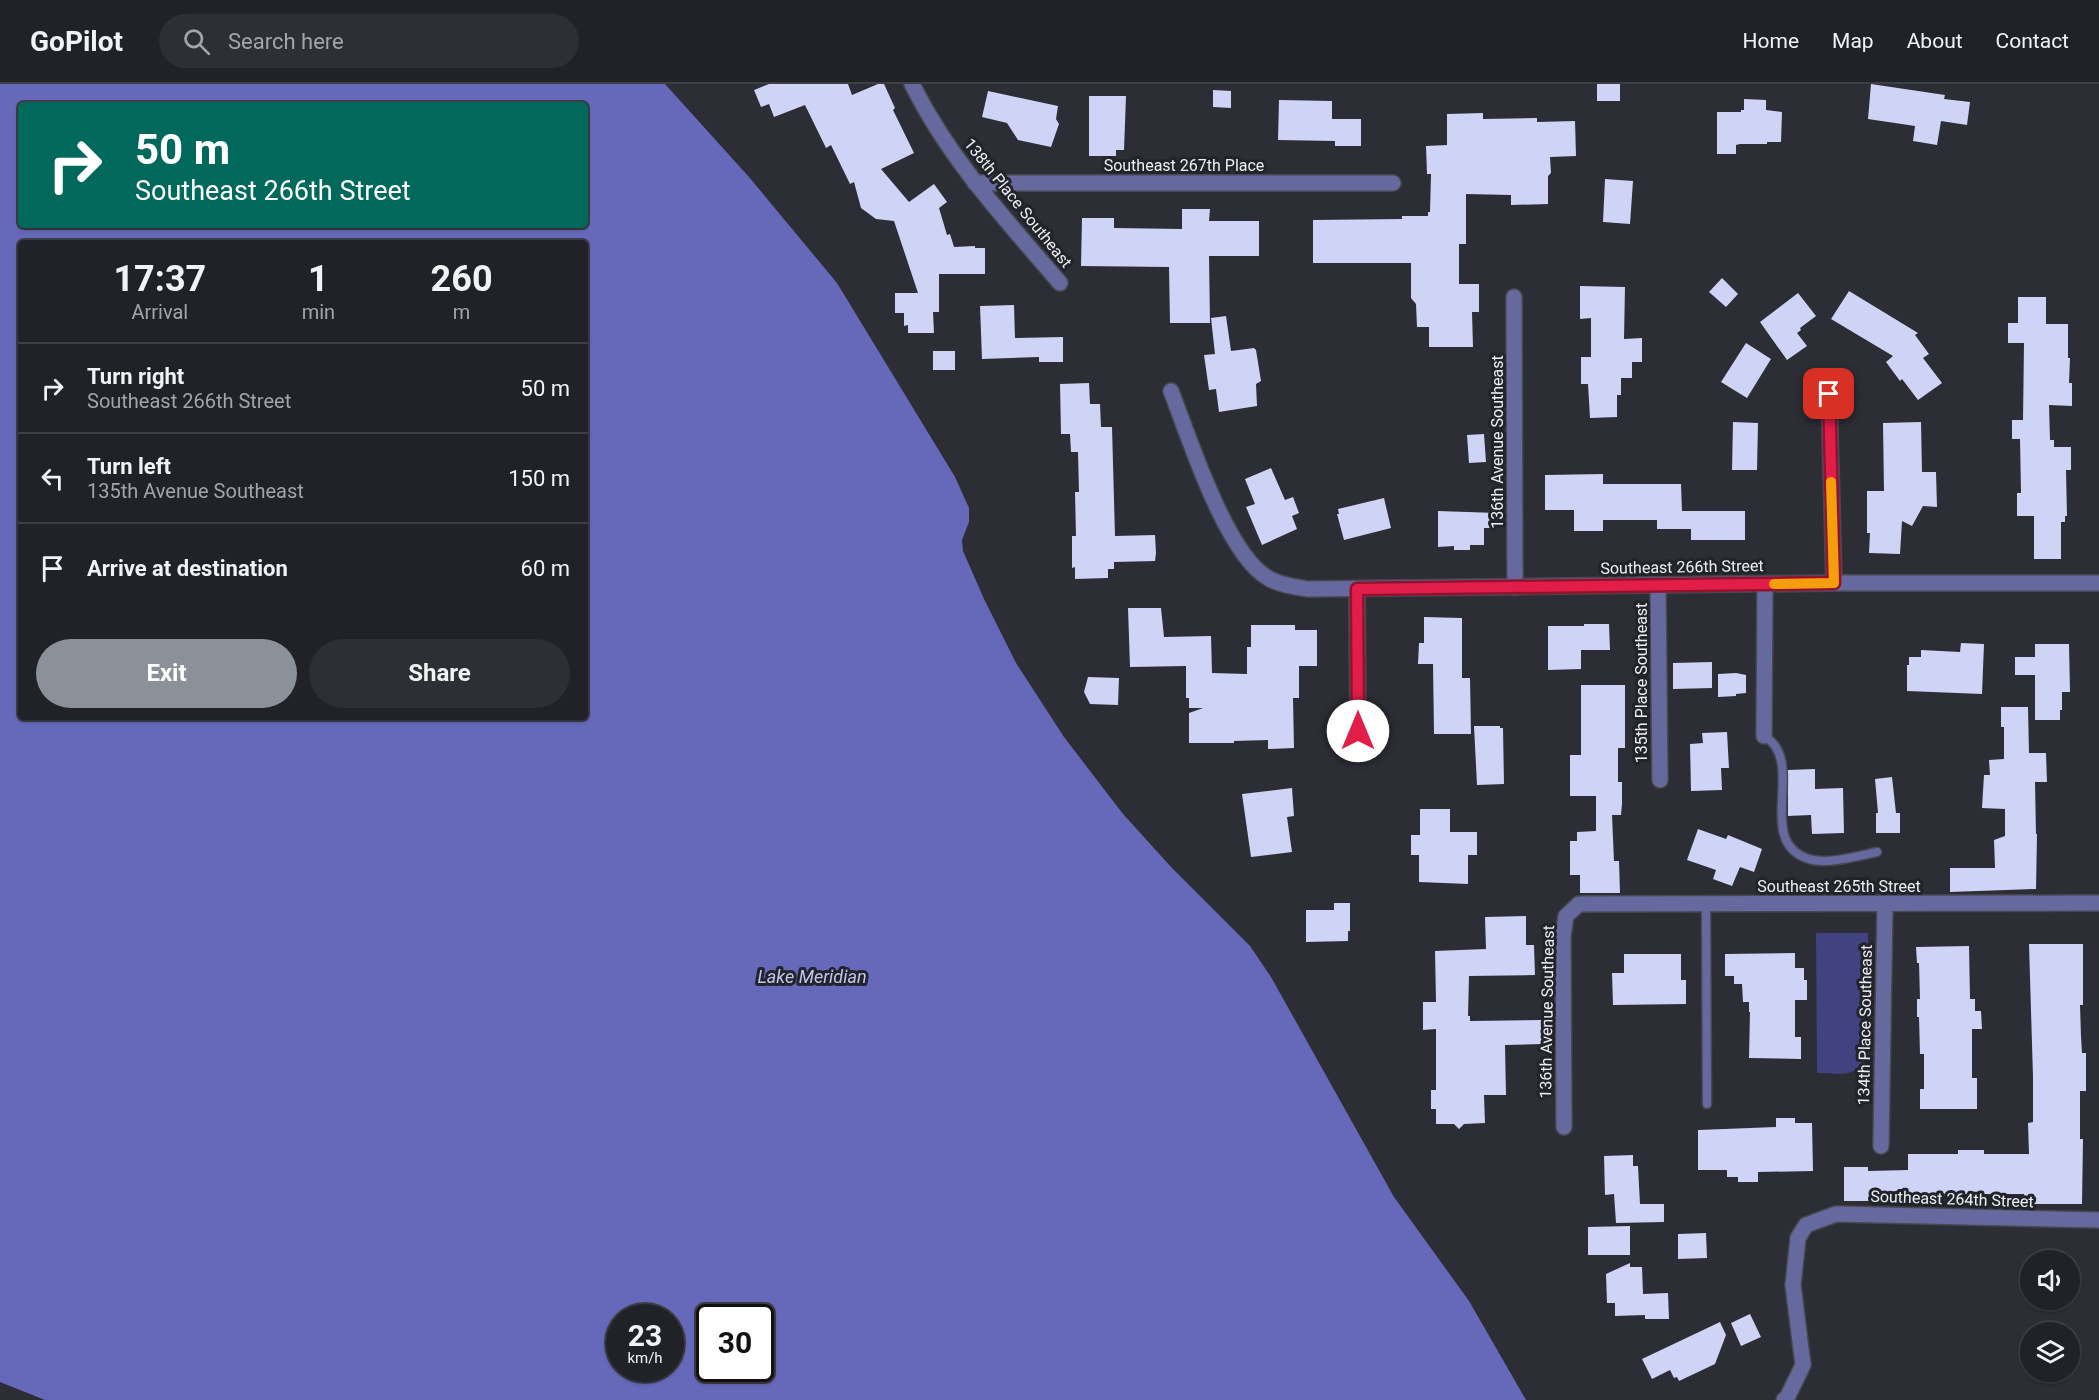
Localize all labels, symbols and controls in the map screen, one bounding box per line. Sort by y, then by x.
search box [159,14,579,68]
text: GoPilot [30,25,123,58]
icon: search [180,25,213,58]
text: Search here [228,29,344,54]
text: Home [1743,29,1799,53]
text: Map [1832,29,1874,53]
text: About [1907,29,1963,53]
text: Contact [1996,29,2069,53]
text: 50 m [135,125,230,174]
icon: right [36,126,114,204]
street label: 138th Place Southeast [960,135,1076,271]
street label: Southeast 267th Place [1104,156,1264,175]
text: Southeast 266th Street [135,175,411,207]
text: 17:37 [113,258,206,300]
text: 1 [308,258,329,300]
text: 260 [431,258,493,300]
text: Arrival [131,300,188,324]
text: min [302,300,335,324]
text: m [453,300,470,324]
street label: 136th Avenue Southeast [1488,355,1507,529]
text: Turn right [87,364,184,389]
pin [1803,368,1854,419]
icon: right [36,372,69,405]
text: 50 m [521,376,570,401]
icon: arrive [1812,377,1845,410]
text: Southeast 266th Street [87,389,291,413]
text: Turn left [87,454,171,479]
icon: left [36,462,69,495]
text: 150 m [508,466,570,491]
text: 135th Avenue Southeast [87,479,304,503]
icon: arrive [36,552,69,585]
text: Arrive at destination [87,556,288,581]
text: 60 m [521,556,570,581]
street label: Southeast 266th Street [1600,556,1764,578]
street label: 135th Place Southeast [1632,603,1651,763]
button: Exit [36,639,297,708]
button: Share [309,639,570,708]
position arrow [1326,699,1390,763]
street label: Southeast 265th Street [1757,877,1921,896]
street label: 136th Avenue Southeast [1536,925,1558,1099]
street label: 134th Place Southeast [1854,945,1876,1105]
water label: Lake Meridian [757,966,867,987]
street label: Southeast 264th Street [1870,1187,2034,1211]
map controls [2020,1250,2080,1382]
button: sound [2020,1250,2080,1310]
speed limit sign: 30 [696,1304,774,1382]
text: 23 [628,1318,662,1353]
button: layers [2020,1322,2080,1382]
text: km/h [627,1349,663,1367]

